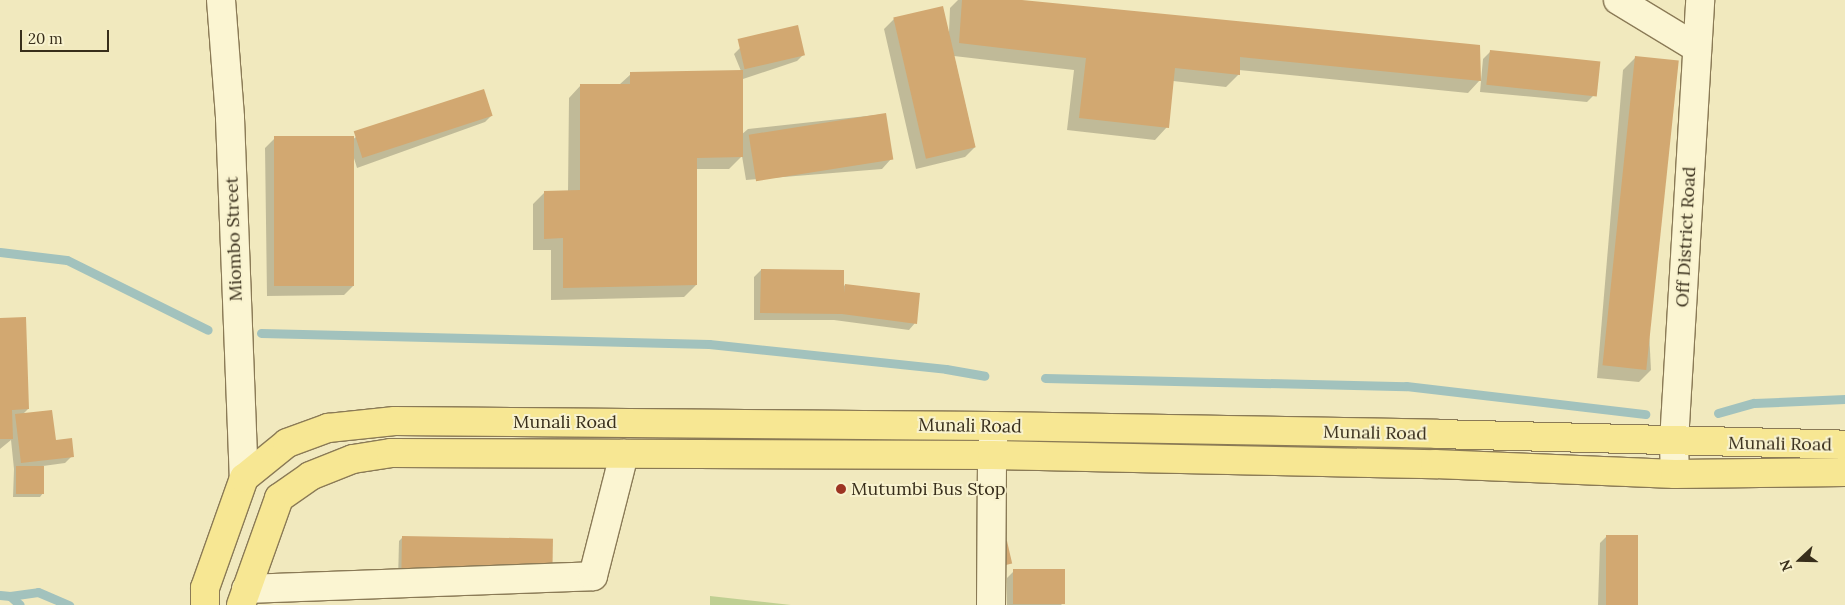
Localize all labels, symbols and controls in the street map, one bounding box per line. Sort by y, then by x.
scale bar [22,20,111,52]
text: 20 m [28,29,63,48]
street label: Off District Road [1672,166,1700,308]
street label: Miombo Street [221,176,247,302]
street label: Munali Road [513,411,617,433]
street label: Munali Road [918,414,1022,438]
street label: Munali Road [1323,421,1427,445]
street label: Munali Road [1728,432,1832,456]
place label: Mutumbi Bus Stop [851,478,1006,500]
marker: Mutumbi Bus Stop [835,483,847,495]
north arrow [1775,535,1825,585]
text: N [1776,557,1796,574]

